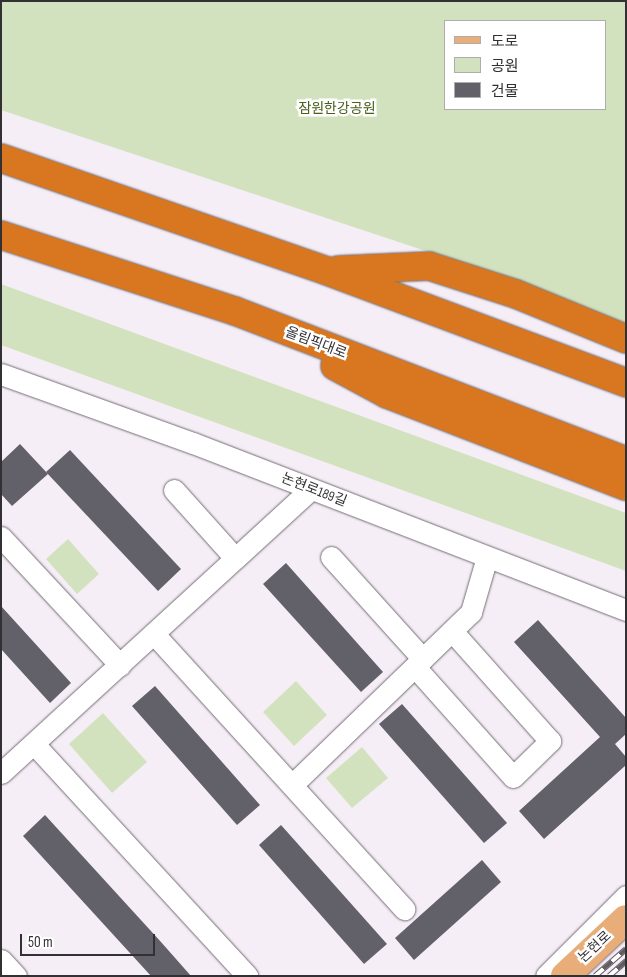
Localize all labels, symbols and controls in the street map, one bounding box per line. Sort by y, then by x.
legend [444,20,607,110]
text: 도로 [491,32,519,51]
text: 공원 [491,57,519,76]
text: 건물 [491,82,519,101]
park label: 잠원한강공원 [298,101,376,117]
street label: 올림픽대로 [283,324,349,362]
street label: 논현로189길 [279,470,349,510]
scale bar [22,924,158,956]
street label: 논현로 [575,928,615,966]
text: 50 m [28,933,53,952]

